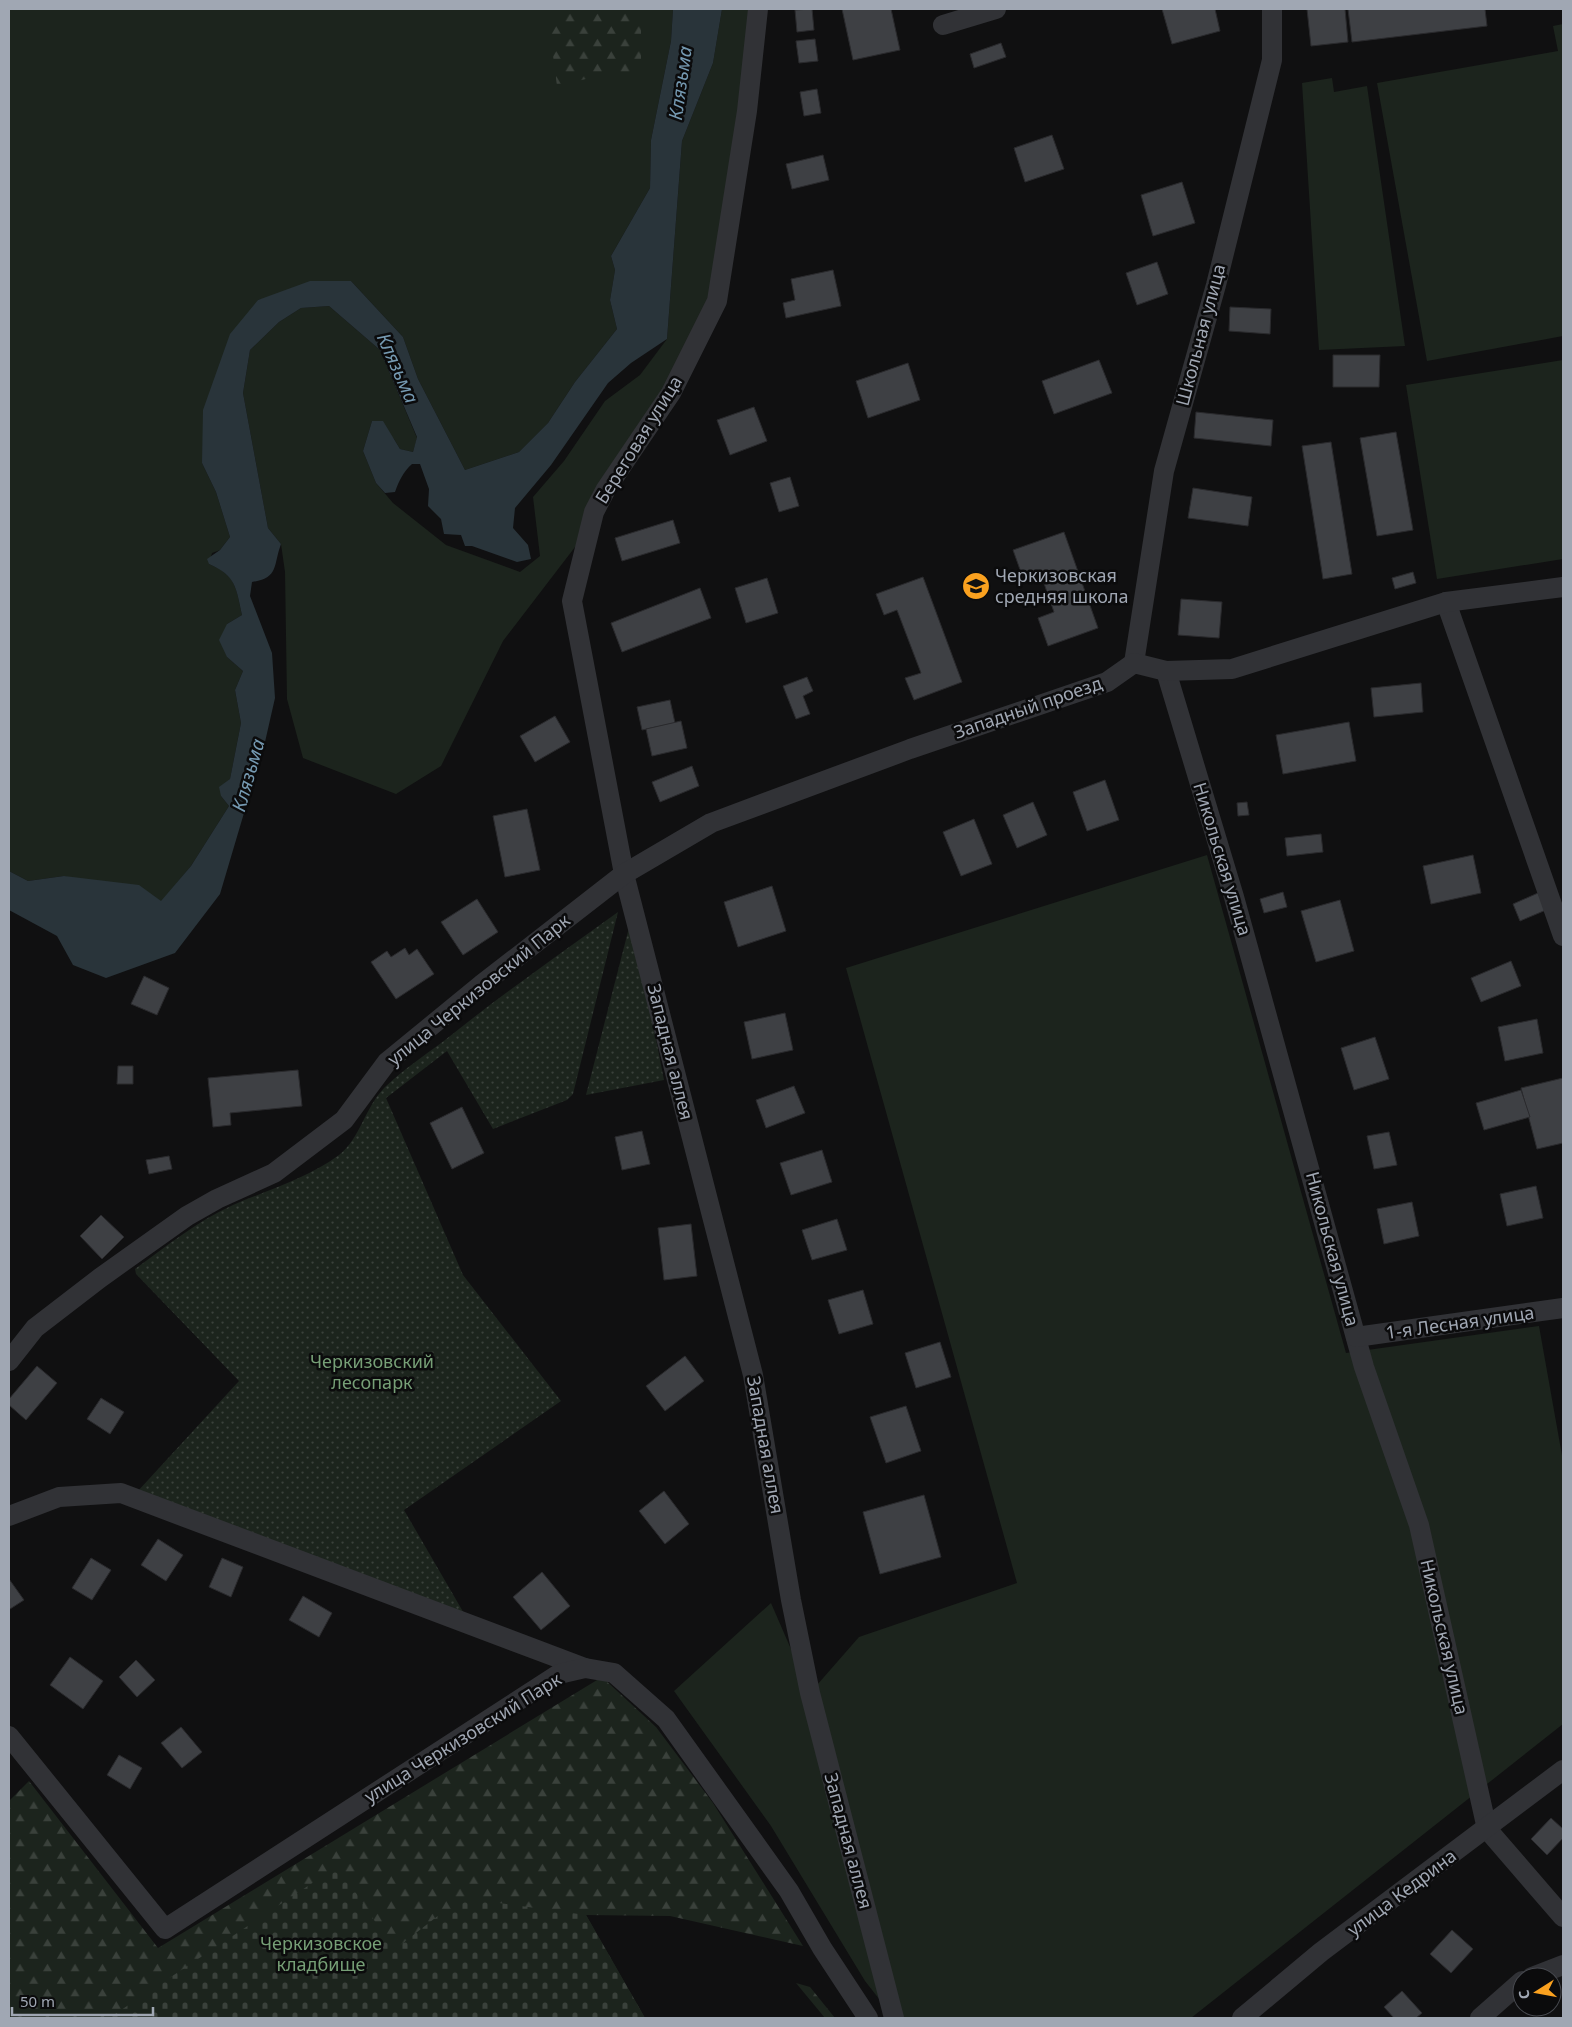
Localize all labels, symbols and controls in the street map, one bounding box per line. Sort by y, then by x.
water label: Клязьма [662,44,698,122]
street label: Школьная улица [1170,261,1231,408]
water label: Клязьма [371,329,425,407]
street label: Береговая улица [589,371,687,508]
place label: Черкизовская средняя школа [995,563,1129,608]
school or university icon: Черкизовская средняя школа [961,571,991,601]
street label: Западный проезд [950,670,1105,744]
water label: Клязьма [225,735,271,814]
street label: Никольская улица [1188,779,1258,938]
street label: улица Черкизовский Парк [382,908,575,1070]
street label: Западная аллея [642,981,700,1122]
street label: Никольская улица [1301,1169,1365,1329]
street label: 1-я Лесная улица [1384,1300,1536,1344]
park label: Черкизовский лесопарк [310,1349,434,1394]
street label: Западная аллея [742,1374,790,1516]
street label: Никольская улица [1415,1557,1475,1717]
street label: улица Черкизовский Парк [359,1666,566,1808]
street label: Западная аллея [819,1770,879,1911]
street label: улица Кедрина [1342,1843,1461,1941]
park label: Черкизовское кладбище [260,1931,382,1976]
north arrow [1512,1967,1562,2017]
scale bar [12,1984,154,2016]
text: С [1514,1988,1534,2001]
text: 50 m [20,1991,55,2011]

